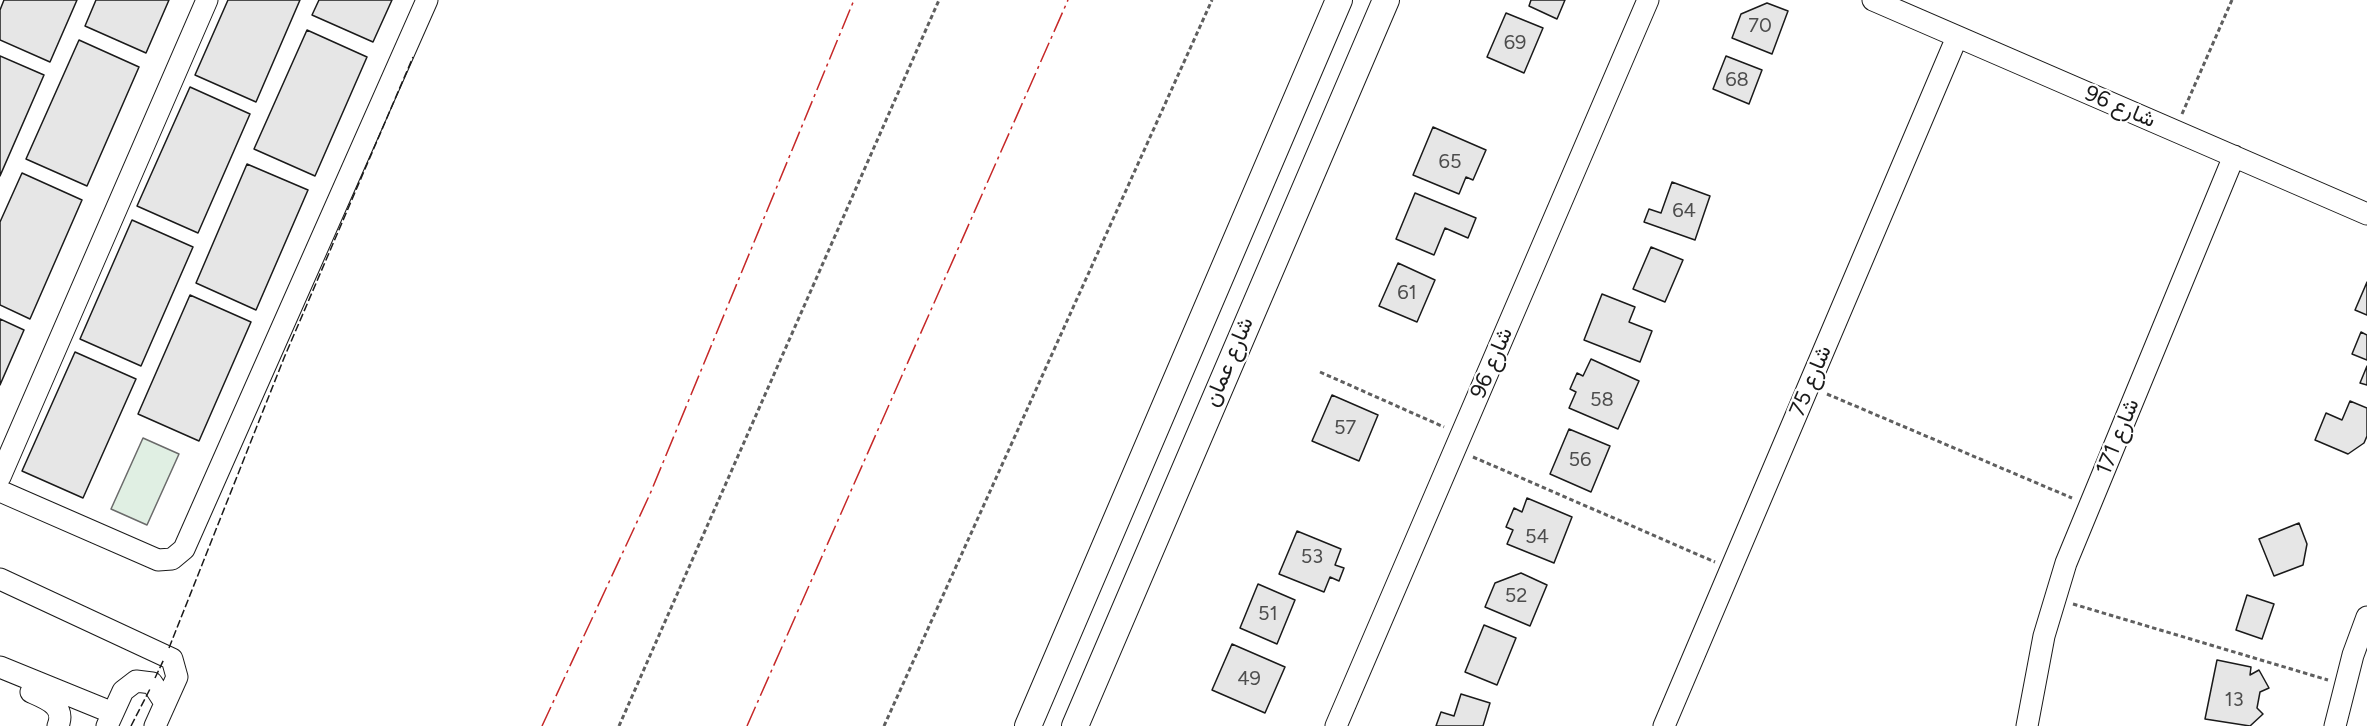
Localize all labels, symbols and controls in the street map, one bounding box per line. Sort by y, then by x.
house number: 70 [1748,14,1772,38]
house number: 69 [1504,31,1526,55]
house number: 68 [1725,68,1749,92]
street label: شارع 96 [2081,80,2159,134]
house number: 65 [1439,150,1461,174]
house number: 64 [1672,199,1696,223]
house number: 61 [1397,281,1417,305]
street label: شارع عمان [1198,313,1260,411]
street label: شارع 96 [1465,324,1519,402]
street label: شارع 75 [1784,342,1838,420]
house number: 58 [1590,388,1614,412]
street label: شارع 171 [2091,395,2145,479]
house number: 57 [1334,416,1356,440]
house number: 56 [1569,448,1591,472]
house number: 54 [1525,525,1549,549]
house number: 53 [1301,545,1323,569]
house number: 52 [1505,584,1527,608]
house number: 51 [1258,602,1278,626]
house number: 49 [1237,667,1261,691]
house number: 13 [2224,688,2244,712]

